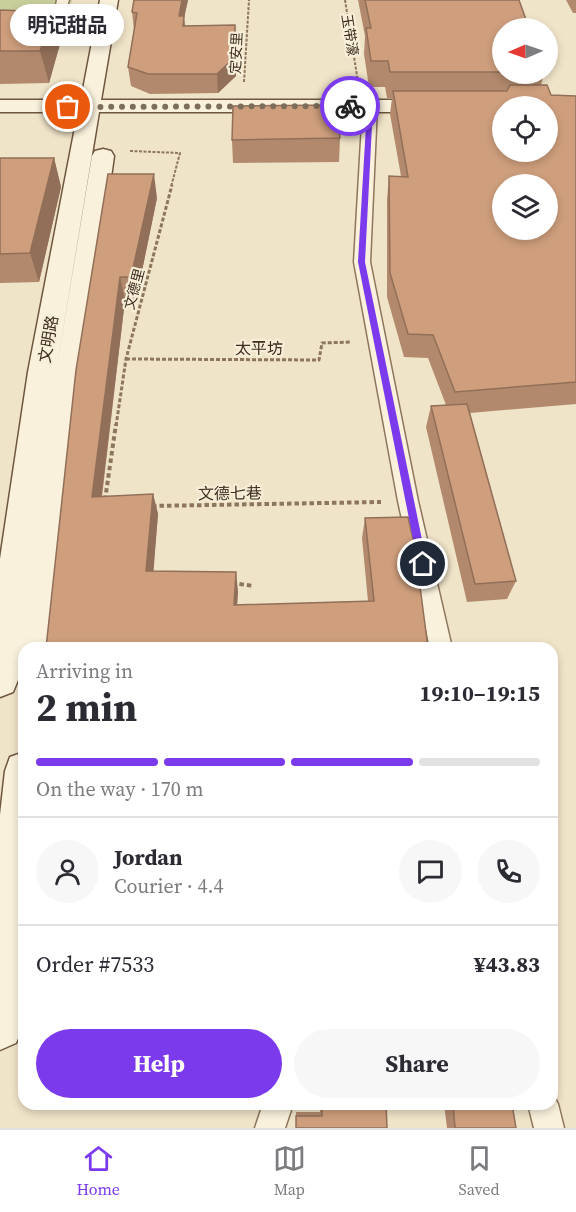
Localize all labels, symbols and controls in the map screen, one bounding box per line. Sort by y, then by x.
callout: 明记甜品 [11,5,125,47]
text: 明记甜品 [27,11,107,39]
street label: 玉带濠 [337,13,363,57]
north arrow [492,18,558,84]
map controls [492,18,558,240]
street label: 定安里 [225,32,247,74]
courier [320,76,380,136]
pin [42,81,93,132]
icon: bag [51,90,84,123]
icon: bike [334,90,367,123]
button: locate [492,96,558,162]
button: layers [492,174,558,240]
street label: 文德里 [119,266,149,312]
street label: 文明路 [33,313,63,365]
street label: 太平坊 [235,337,283,359]
street label: 文德七巷 [198,481,262,505]
pin [397,538,448,589]
icon: home [406,547,439,580]
text: Arriving in [36,657,133,685]
text: 19:10–19:15 [420,678,540,708]
text: 2 min [36,681,137,734]
text: On the way · 170 m [36,775,203,803]
button: person [36,840,99,903]
button: chat [399,840,462,903]
button: phone [477,840,540,903]
text: Jordan [114,842,182,872]
text: Courier · 4.4 [114,872,223,900]
text: Order #7533 [36,949,154,979]
text: ¥43.83 [474,949,540,979]
button: Help [36,1029,282,1098]
button: Share [294,1029,540,1098]
tab: Home [76,1142,120,1200]
tab: Map [273,1142,306,1200]
tab: Saved [459,1142,500,1200]

